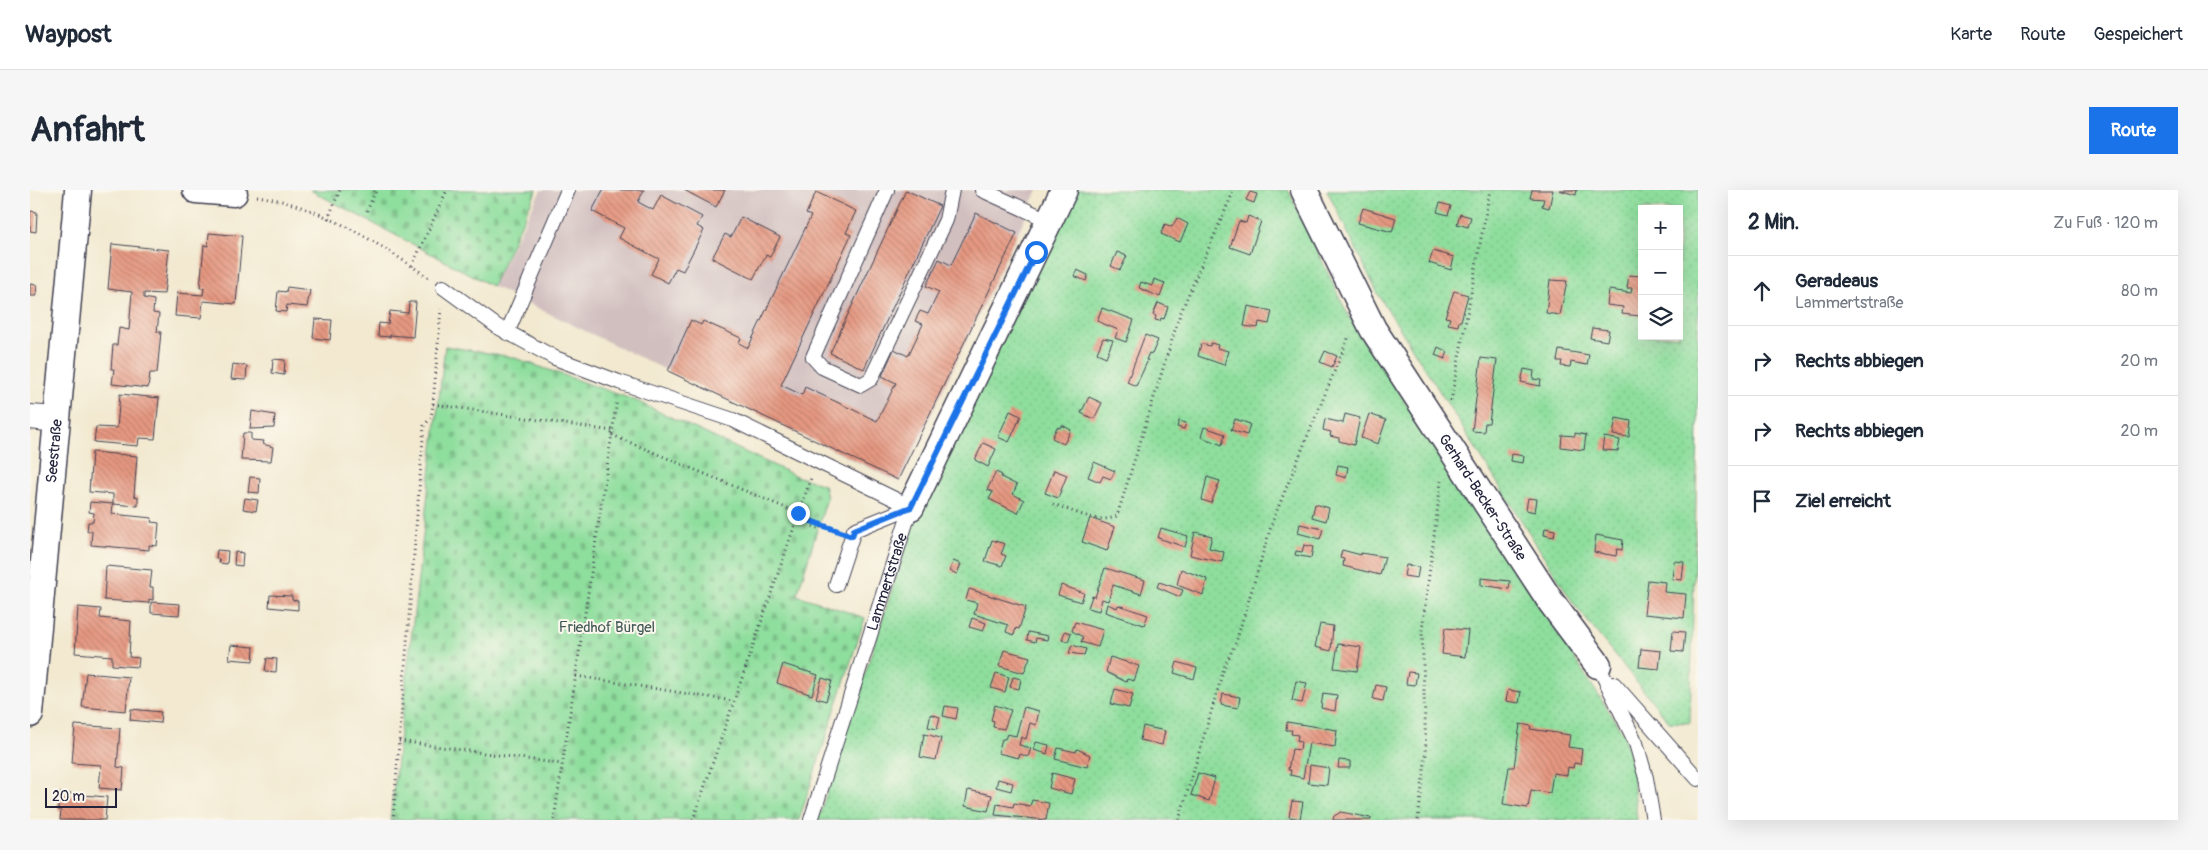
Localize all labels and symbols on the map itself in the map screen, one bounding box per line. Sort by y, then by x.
route start [1025,241,1048,264]
street label: Seestraße [42,418,67,484]
street label: Gerhard-Becker-Straße [1434,431,1531,565]
route end [787,502,810,525]
street label: Lammertstraße [863,530,912,633]
park label: Friedhof Bürgel [559,618,655,637]
scale bar [45,785,118,808]

